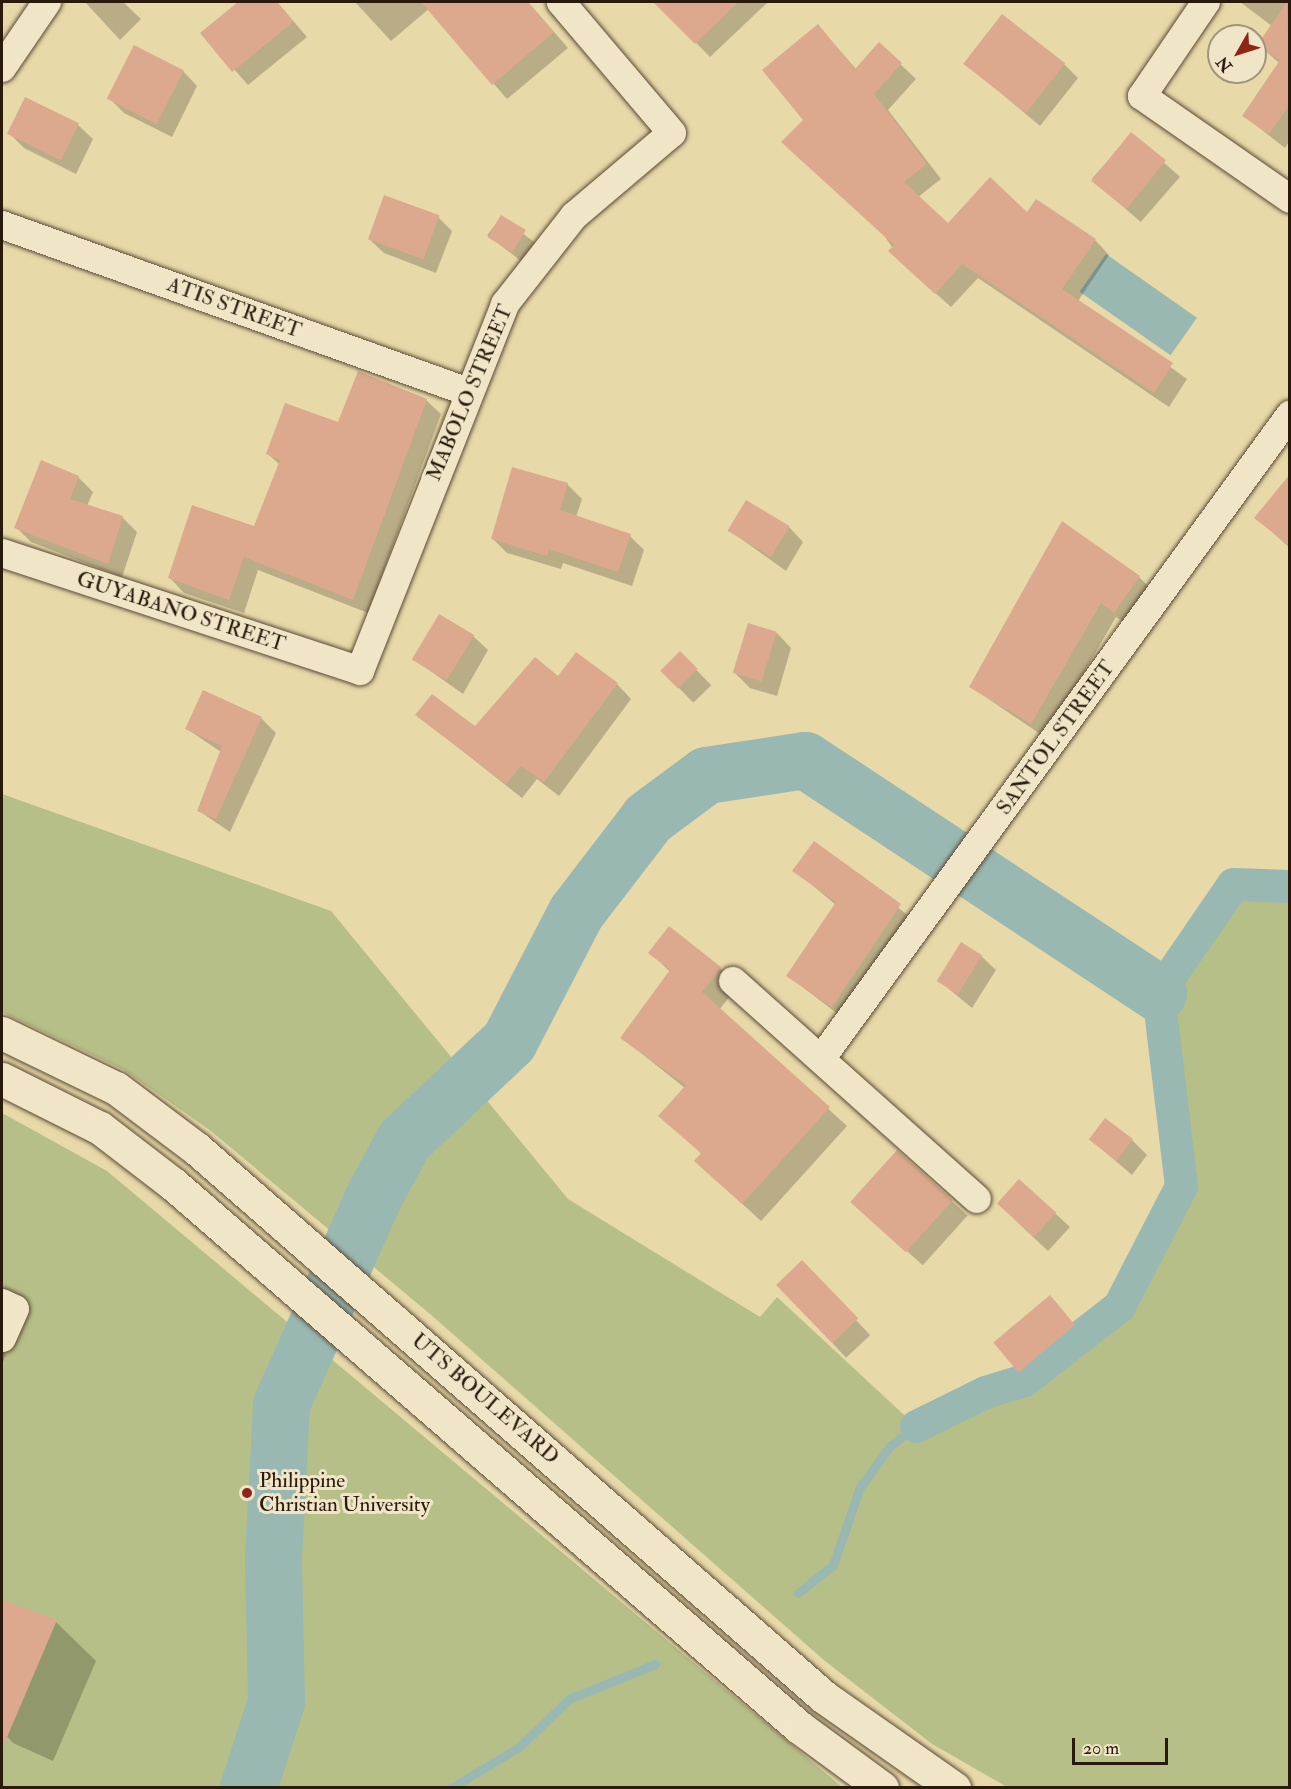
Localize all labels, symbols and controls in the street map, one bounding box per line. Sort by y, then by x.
north arrow [1207,24,1267,84]
text: N [1212,52,1237,76]
street label: ATIS STREET [163,272,305,344]
street label: MABOLO STREET [421,301,519,485]
street label: GUYABANO STREET [73,566,289,658]
street label: SANTOL STREET [992,656,1120,820]
street label: UTS BOULEVARD [406,1328,564,1470]
place label: Philippine Christian University [259,1468,430,1518]
marker: Philippine Christian University [240,1486,254,1500]
scale bar [1075,1726,1171,1764]
text: 20 m [1083,1737,1119,1760]

